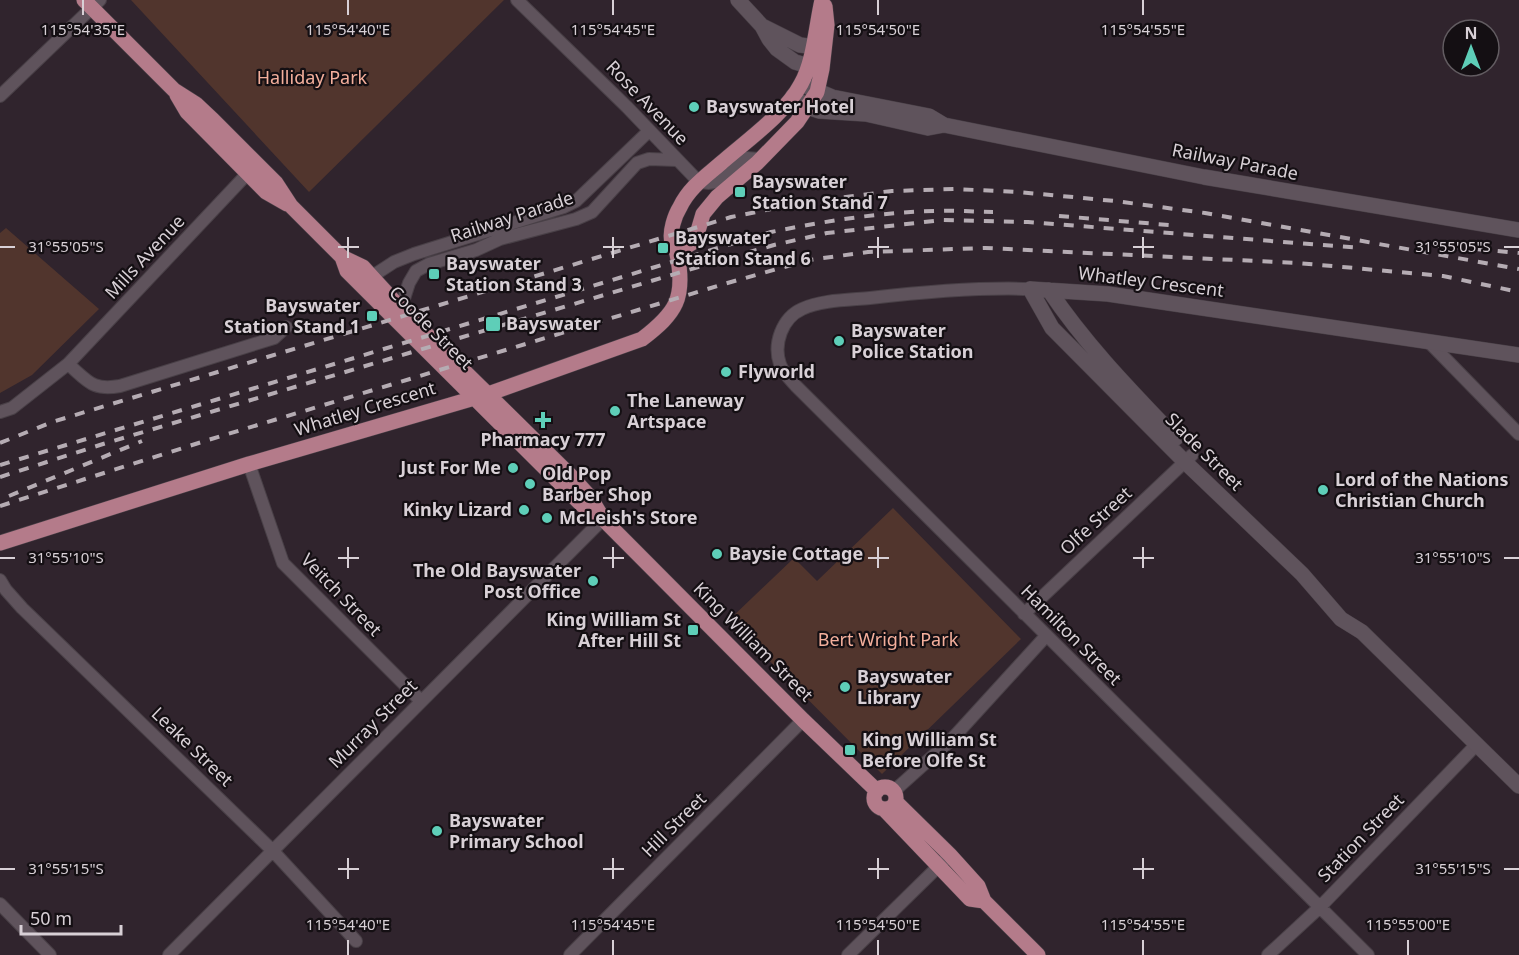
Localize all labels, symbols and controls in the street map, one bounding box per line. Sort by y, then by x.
north arrow [1441,18,1501,78]
text: 115°54'35"E [41,19,125,39]
text: 115°54'40"E [306,19,390,39]
text: 115°54'45"E [571,19,655,39]
text: 115°54'50"E [836,19,920,39]
text: 115°54'55"E [1101,19,1185,39]
text: N [1464,22,1478,44]
street label: Rose Avenue [601,55,694,150]
park label: Halliday Park [257,65,368,89]
place label: Bayswater Hotel [706,94,854,118]
marker: Bayswater Hotel [687,100,701,114]
street label: Railway Parade [1170,137,1300,185]
place label: Bayswater Station Stand 7 [752,169,888,214]
street label: Railway Parade [447,185,576,247]
marker: Bayswater Station Stand 7 [733,185,747,199]
street label: Mills Avenue [99,209,189,304]
place label: Bayswater Station Stand 6 [675,225,811,270]
text: 31°55'05"S [28,236,104,256]
text: 31°55'05"S [1415,236,1491,256]
marker: Bayswater Station Stand 6 [656,241,670,255]
place label: Bayswater Station Stand 3 [446,251,582,296]
street label: Whatley Crescent [1077,260,1226,302]
marker: Bayswater Station Stand 3 [427,267,441,281]
street label: Coode Street [385,280,479,375]
place label: Bayswater Station Stand 1 [224,293,360,338]
marker: Bayswater Station Stand 1 [365,309,379,323]
place label: Bayswater [506,311,601,335]
marker: Bayswater [484,315,502,333]
place label: Bayswater Police Station [851,318,974,363]
marker: Bayswater Police Station [832,334,846,348]
place label: Flyworld [738,359,815,383]
marker: Flyworld [719,365,733,379]
street label: Whatley Crescent [291,375,439,441]
place label: The Laneway Artspace [627,388,745,433]
marker: The Laneway Artspace [608,404,622,418]
street label: Slade Street [1161,407,1249,496]
marker: Pharmacy 777 [536,413,550,427]
place label: Pharmacy 777 [480,427,606,451]
place label: Just For Me [398,455,501,479]
marker: Just For Me [506,461,520,475]
place label: Old Pop Barber Shop [542,461,652,506]
place label: Lord of the Nations Christian Church [1335,467,1508,512]
marker: Old Pop Barber Shop [523,477,537,491]
street label: Olfe Street [1054,480,1137,560]
marker: Lord of the Nations Christian Church [1316,483,1330,497]
place label: Kinky Lizard [403,497,512,521]
marker: Kinky Lizard [517,503,531,517]
place label: McLeish's Store [559,505,697,529]
marker: McLeish's Store [540,511,554,525]
place label: Baysie Cottage [729,541,863,565]
text: 31°55'10"S [28,547,104,567]
marker: Baysie Cottage [710,547,724,561]
text: 31°55'10"S [1415,547,1491,567]
street label: Veitch Street [296,548,388,641]
place label: The Old Bayswater Post Office [413,558,581,603]
marker: The Old Bayswater Post Office [586,574,600,588]
street label: King William Street [689,576,819,707]
street label: Hamilton Street [1016,579,1128,690]
place label: King William St After Hill St [546,607,681,652]
marker: King William St After Hill St [686,623,700,637]
park label: Bert Wright Park [818,627,959,651]
place label: Bayswater Library [857,664,952,709]
street label: Murray Street [323,673,422,773]
marker: Bayswater Library [838,680,852,694]
street label: Leake Street [147,701,239,792]
place label: King William St Before Olfe St [862,727,997,772]
marker: King William St Before Olfe St [843,743,857,757]
street label: Hill Street [636,786,711,862]
street label: Station Street [1312,787,1409,887]
place label: Bayswater Primary School [449,808,584,853]
marker: Bayswater Primary School [430,824,444,838]
text: 31°55'15"S [28,858,104,878]
text: 31°55'15"S [1415,858,1491,878]
scale bar [21,898,122,936]
text: 50 m [30,906,72,930]
text: 115°54'40"E [306,914,390,934]
text: 115°54'45"E [571,914,655,934]
text: 115°54'50"E [836,914,920,934]
text: 115°54'55"E [1101,914,1185,934]
text: 115°55'00"E [1366,914,1450,934]

